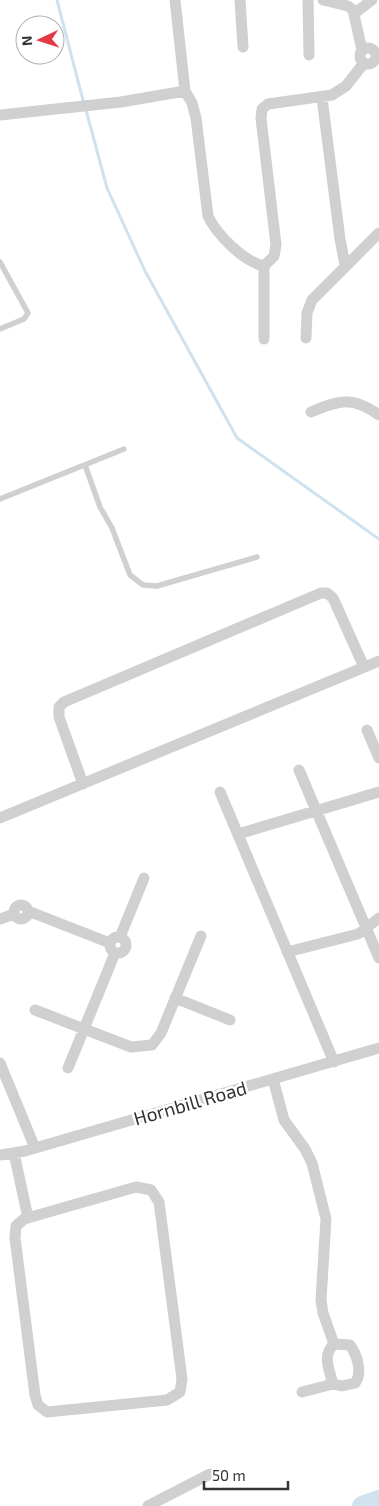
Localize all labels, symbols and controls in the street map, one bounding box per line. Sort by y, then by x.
north arrow [15,15,65,65]
text: N [18,35,35,47]
street label: Hornbill Road [131,1075,249,1130]
scale bar [204,1458,288,1490]
text: 50 m [212,1466,246,1484]

